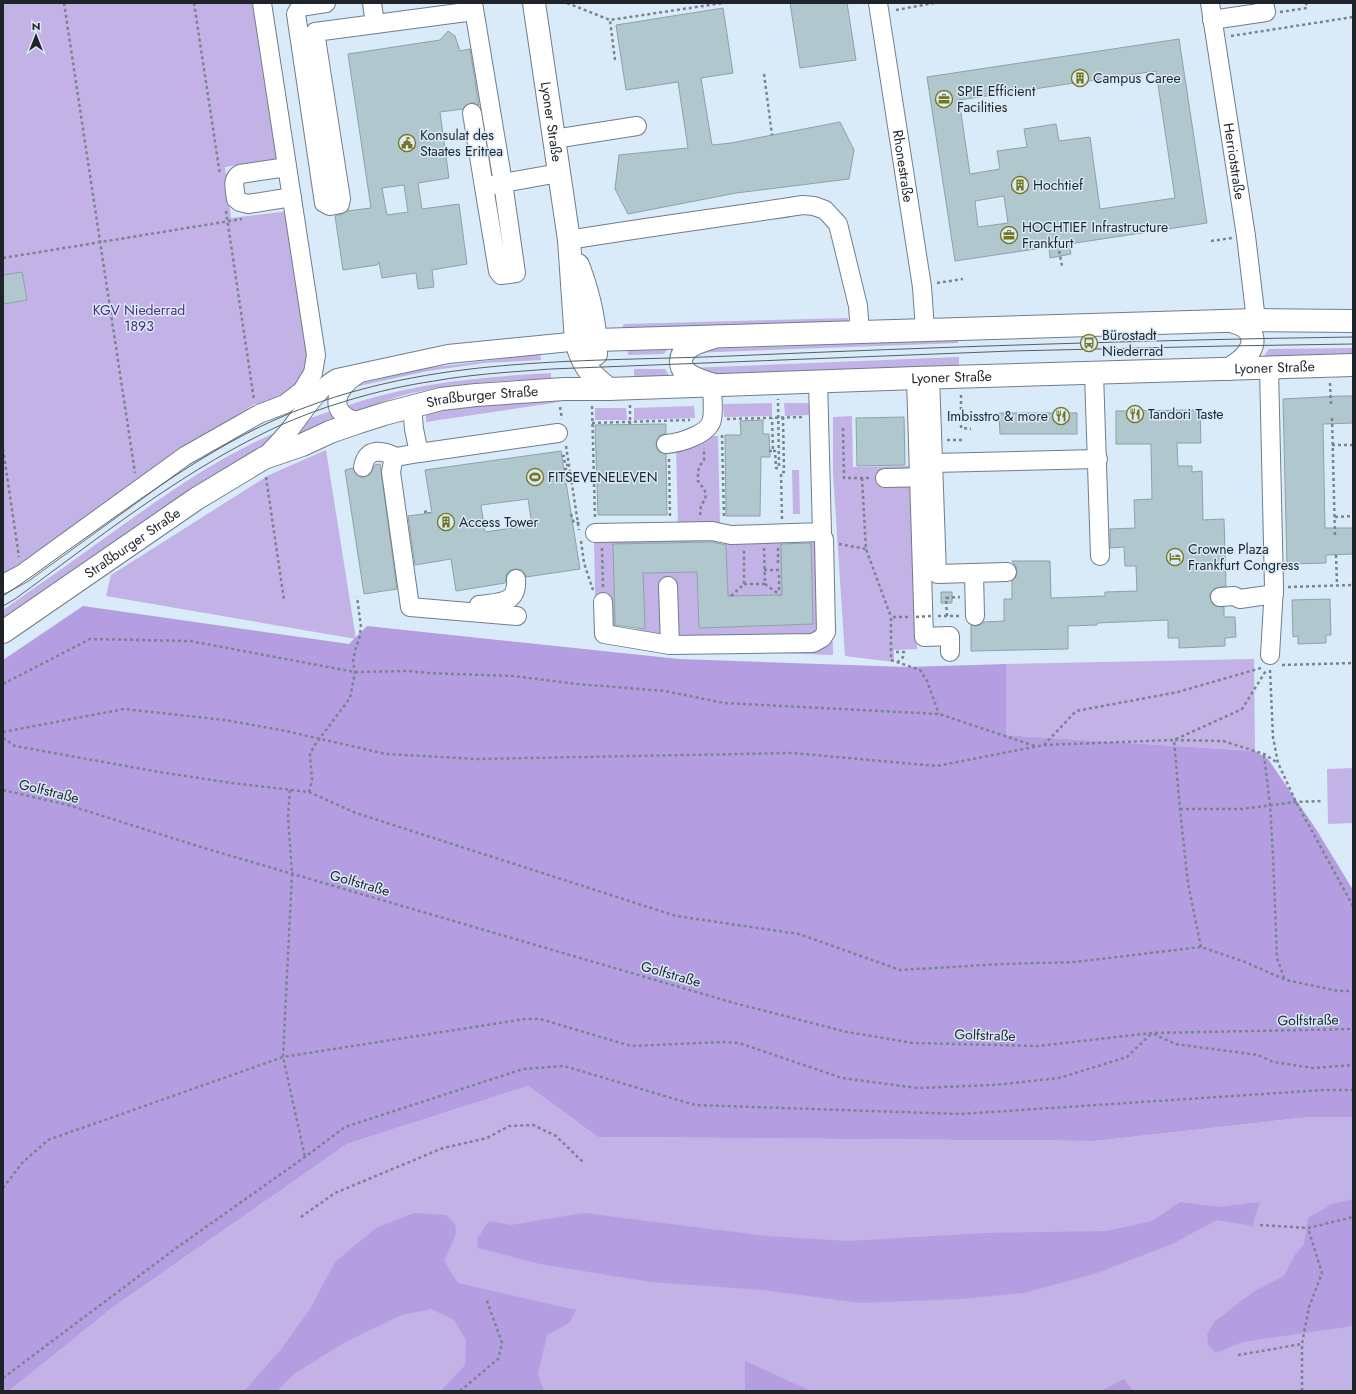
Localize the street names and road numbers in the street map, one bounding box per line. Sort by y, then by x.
street label: Lyoner Straße [536,80,567,163]
street label: Herriotstraße [1219,121,1250,201]
street label: Rhonestraße [888,128,919,204]
street label: Lyoner Straße [1234,356,1315,379]
street label: Lyoner Straße [911,366,992,388]
street label: Straßburger Straße [424,381,539,412]
street label: Straßburger Straße [80,503,184,583]
street label: Golfstraße [17,774,81,808]
street label: Golfstraße [328,865,392,901]
street label: Golfstraße [639,956,703,992]
street label: Golfstraße [1277,1009,1339,1031]
street label: Golfstraße [954,1024,1016,1046]

